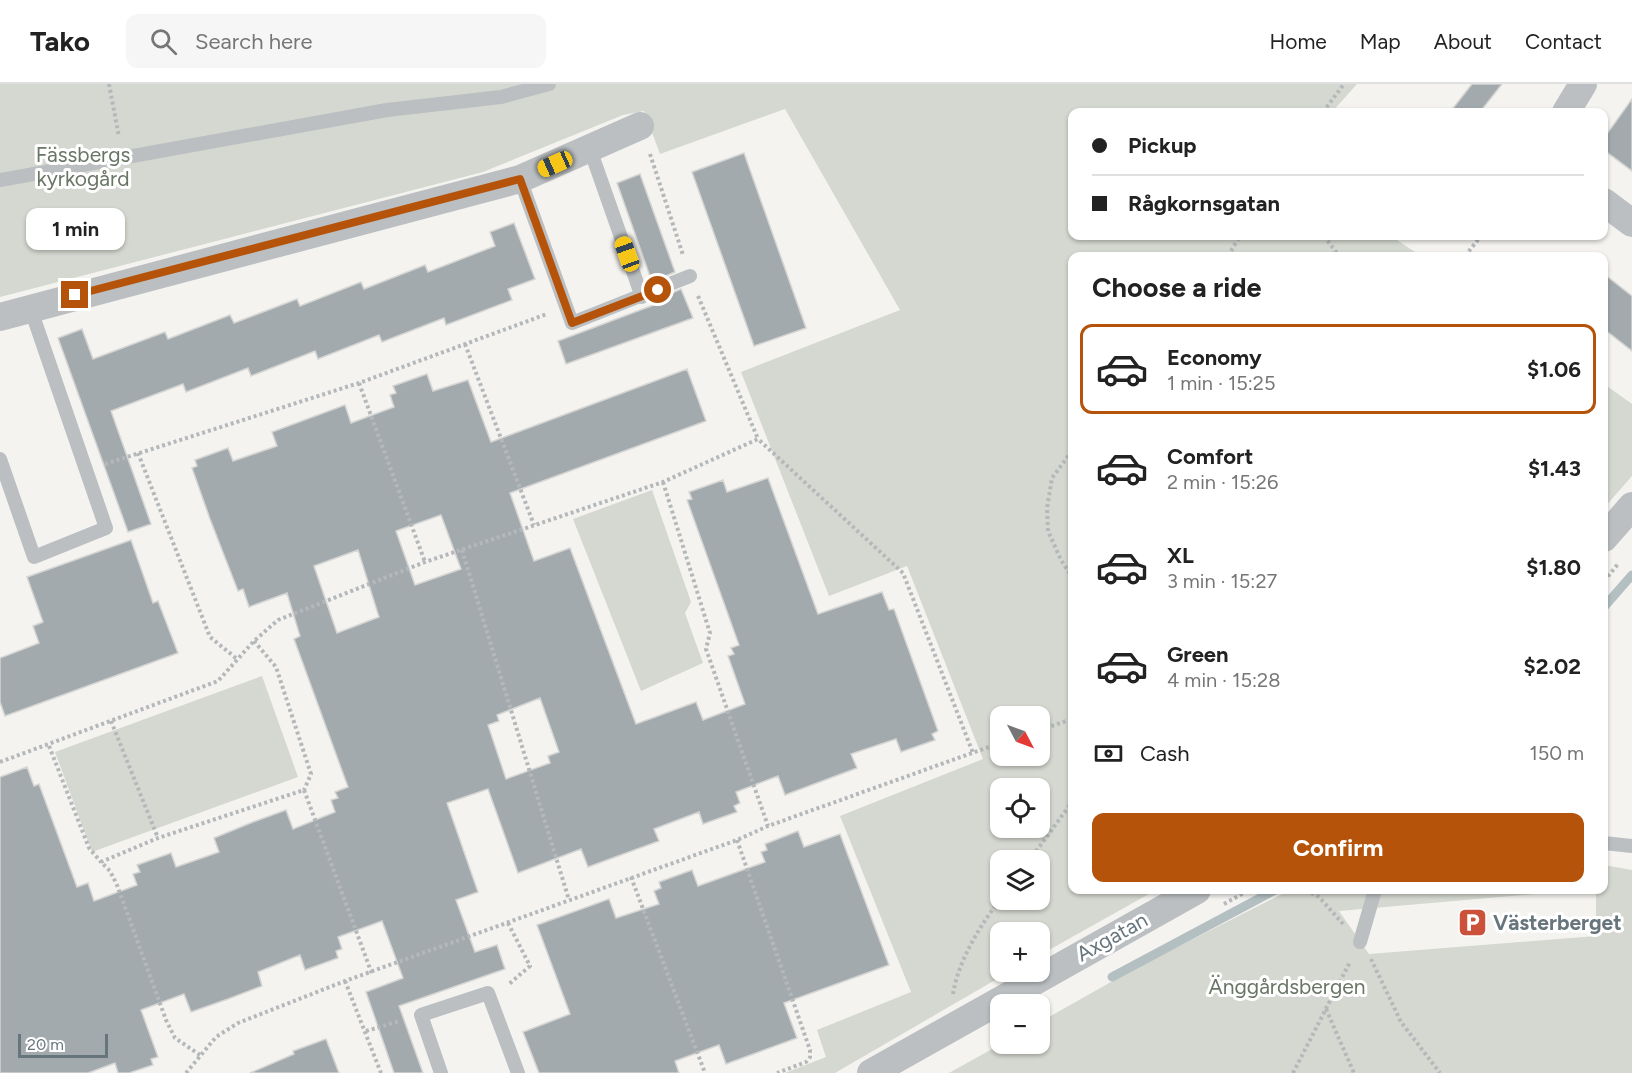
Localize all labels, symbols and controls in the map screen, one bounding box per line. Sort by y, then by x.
search box [126,14,546,68]
text: Tako [30,24,90,58]
icon: search [147,25,180,58]
text: Search here [195,28,313,55]
text: Home [1270,29,1327,54]
text: Map [1360,29,1401,54]
text: About [1434,29,1492,54]
text: Contact [1525,29,1602,54]
text: Pickup [1128,132,1197,159]
park label: Fässbergs kyrkogård [36,142,130,191]
car [535,148,575,180]
text: Rågkornsgatan [1128,190,1280,217]
callout: 1 min [26,208,124,250]
text: 1 min [52,217,99,241]
car [612,234,642,274]
text: Choose a ride [1092,271,1261,304]
route start [644,276,671,303]
route end [61,281,88,308]
icon: car [1095,342,1149,396]
text: Economy [1167,344,1262,371]
text: $1.06 [1527,356,1581,383]
text: 1 min · 15:25 [1167,371,1275,395]
icon: car [1095,441,1149,495]
text: Comfort [1167,443,1253,470]
text: $1.43 [1528,455,1581,482]
text: 2 min · 15:26 [1167,470,1278,494]
icon: car [1095,540,1149,594]
text: XL [1167,542,1194,569]
text: $1.80 [1526,554,1581,581]
text: 3 min · 15:27 [1167,569,1277,593]
icon: car [1095,639,1149,693]
text: Green [1167,641,1229,668]
text: $2.02 [1524,653,1581,680]
text: 4 min · 15:28 [1167,668,1280,692]
north arrow [990,706,1050,766]
map controls [990,706,1050,1054]
icon: cash [1092,737,1125,770]
text: Cash [1140,740,1190,767]
text: 150 m [1529,741,1584,765]
button: locate [990,778,1050,838]
button: Confirm [1092,813,1584,882]
button: layers [990,850,1050,910]
street label: Axgatan [1072,907,1152,966]
parking icon: Västerberget [1456,907,1488,939]
place label: Västerberget [1493,910,1622,935]
button: + [990,922,1050,982]
park label: Änggårdsbergen [1209,974,1365,999]
button: − [990,994,1050,1054]
scale bar [18,1031,108,1058]
text: 20 m [27,1035,64,1054]

